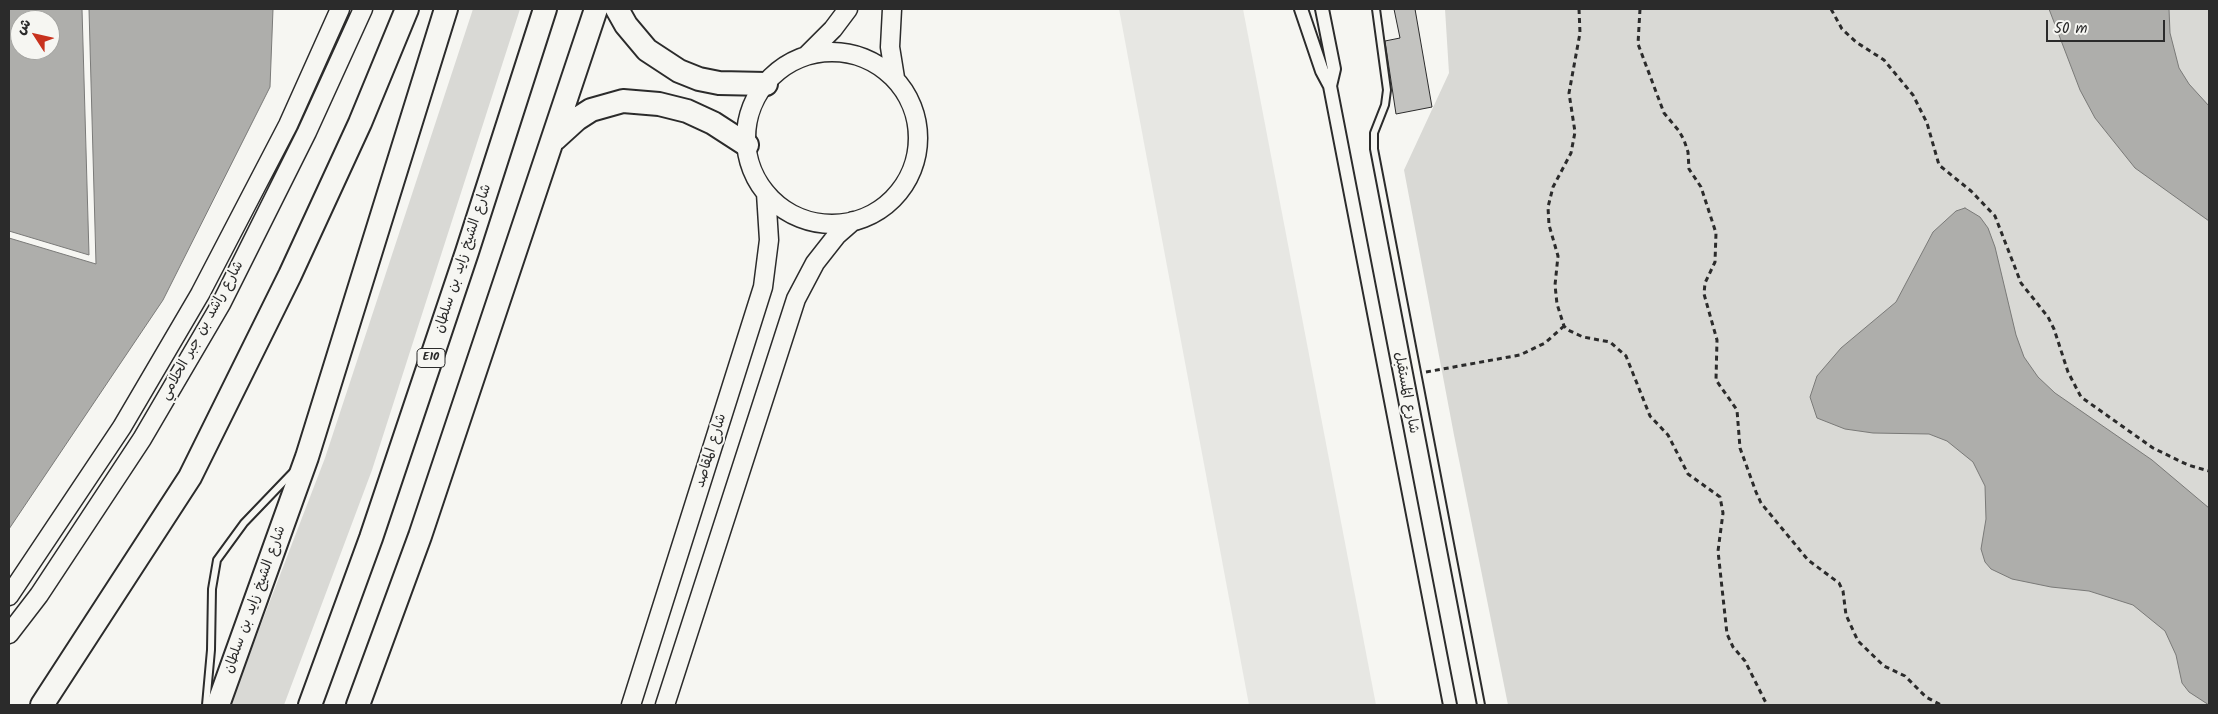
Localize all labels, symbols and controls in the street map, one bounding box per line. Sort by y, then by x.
north arrow [10,10,60,60]
scale bar [2048,10,2167,42]
text: ش [10,14,37,40]
text: 50 m [2054,17,2088,41]
street label: شارع الشيخ زايد بن سلطان [432,182,496,336]
street label: شارع راشد بن جبر الحلامي [158,259,248,403]
road number: E10 [417,348,445,368]
street label: شارع المُستقبل [1389,351,1421,435]
street label: شارع المقاصد [693,412,731,490]
street label: شارع الشيخ زايد بن سلطان [221,524,291,676]

